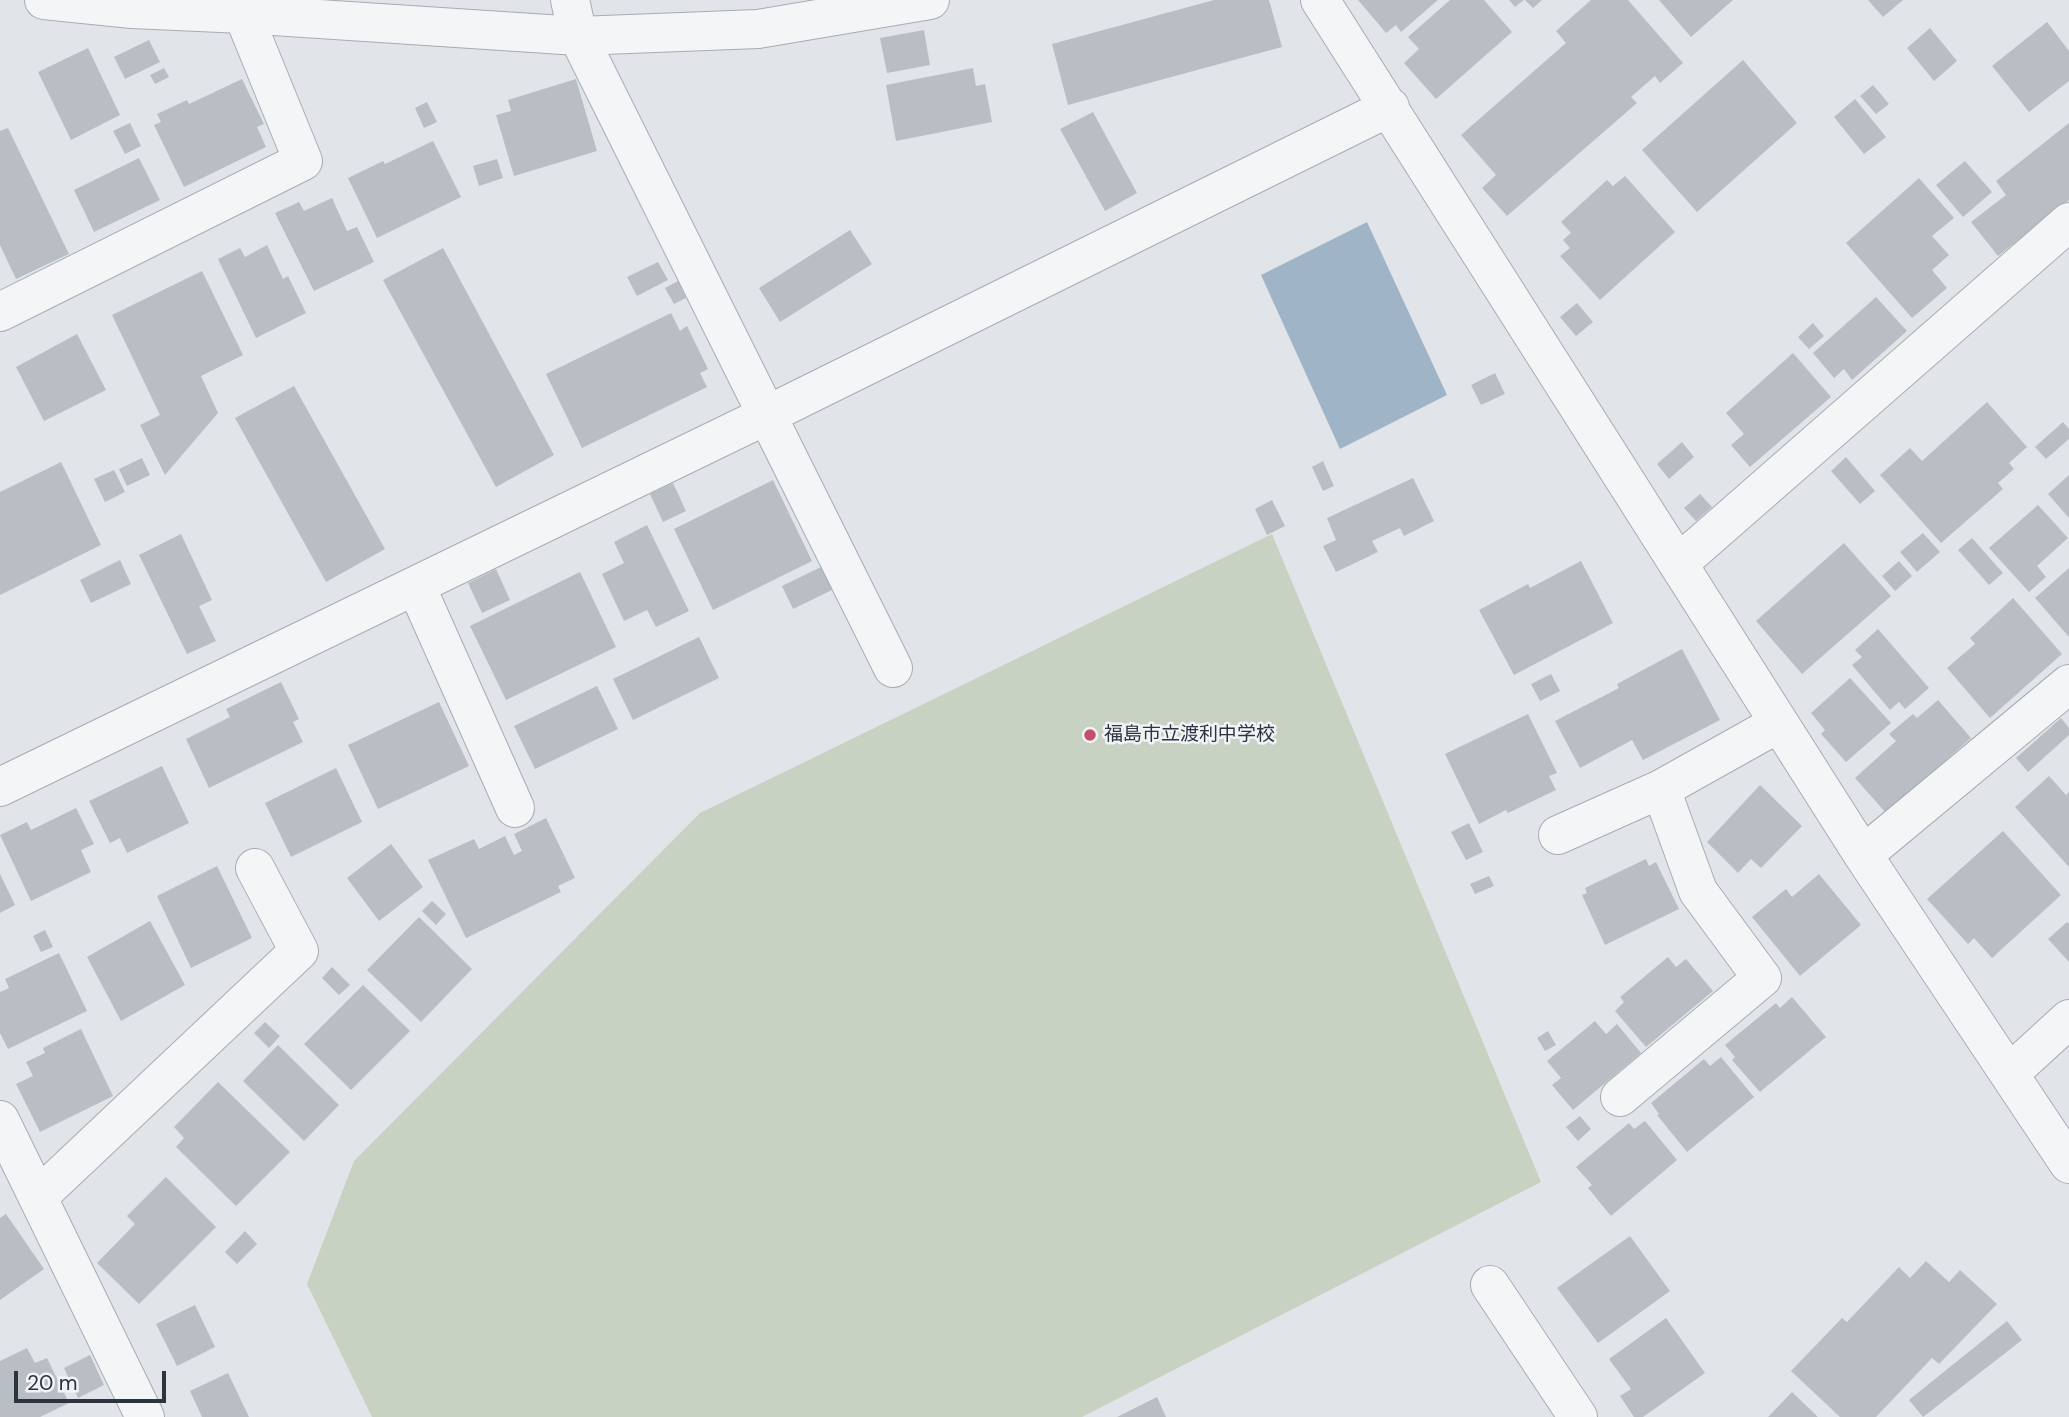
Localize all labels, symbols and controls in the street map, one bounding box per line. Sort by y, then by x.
place label: 福島市立渡利中学校 [1104,724,1275,746]
marker: 福島市立渡利中学校 [1082,727,1098,743]
scale bar [18,1358,170,1402]
text: 20 m [27,1369,78,1397]

